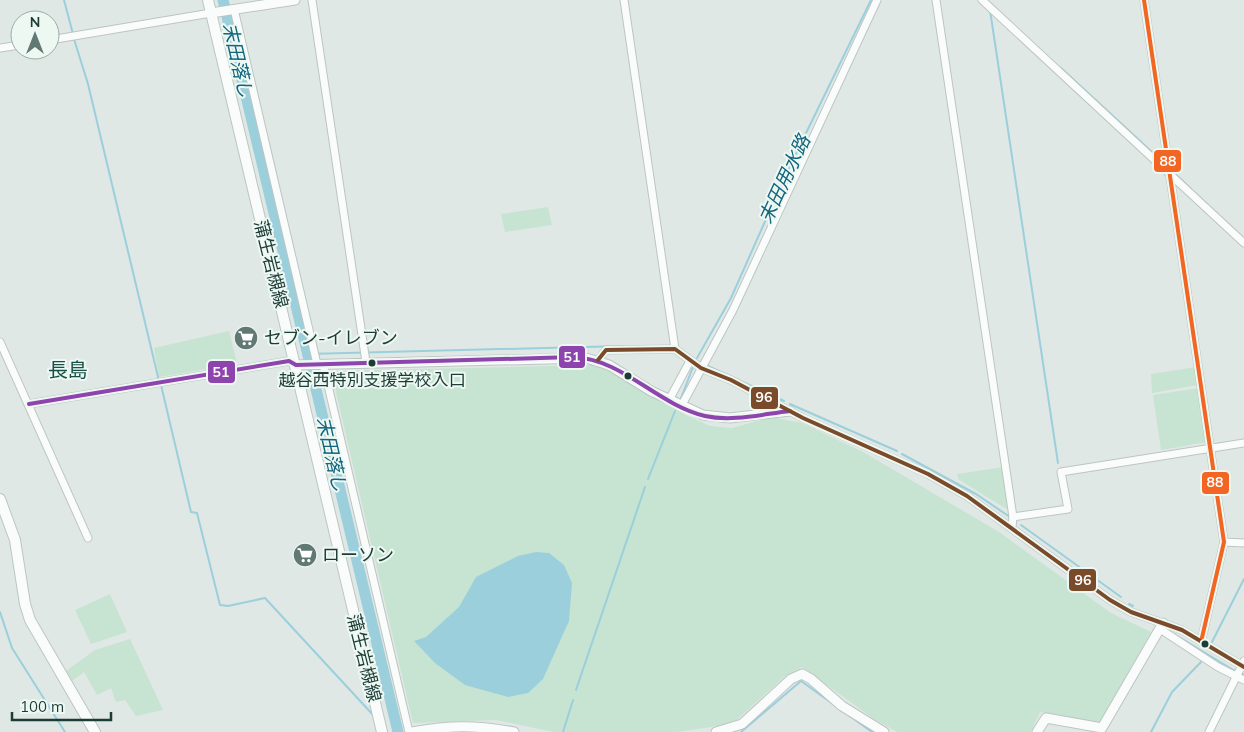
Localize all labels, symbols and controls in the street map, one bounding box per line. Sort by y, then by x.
north arrow [10,10,60,60]
text: N [30,13,40,31]
water label: 末田落し [218,20,258,100]
water label: 末田用水路 [753,129,816,227]
line badge: 88 [1153,149,1182,173]
text: 88 [1160,152,1176,170]
street label: 蒲生岩槻線 [249,217,294,310]
supermarket icon: セブン-イレブン [233,325,259,351]
place label: セブン-イレブン [264,326,398,349]
line badge: 51 [558,345,586,369]
text: 51 [564,348,580,366]
district label: 長島 [48,357,88,382]
marker: 越谷西特別支援学校入口 [367,358,377,368]
line badge: 51 [207,360,236,384]
text: 51 [213,363,229,381]
place label: 越谷西特別支援学校入口 [279,369,466,390]
unlabelled marker [623,371,633,381]
line badge: 96 [750,386,779,410]
text: 96 [756,388,772,406]
water label: 末田落し [312,414,352,494]
line badge: 88 [1201,471,1230,495]
text: 88 [1207,473,1223,491]
supermarket icon: ローソン [292,542,318,568]
place label: ローソン [322,543,394,566]
line badge: 96 [1068,568,1097,592]
text: 96 [1075,571,1091,589]
street label: 蒲生岩槻線 [342,611,387,704]
unlabelled marker [1200,639,1210,649]
scale bar [12,690,111,722]
text: 100 m [20,697,64,716]

